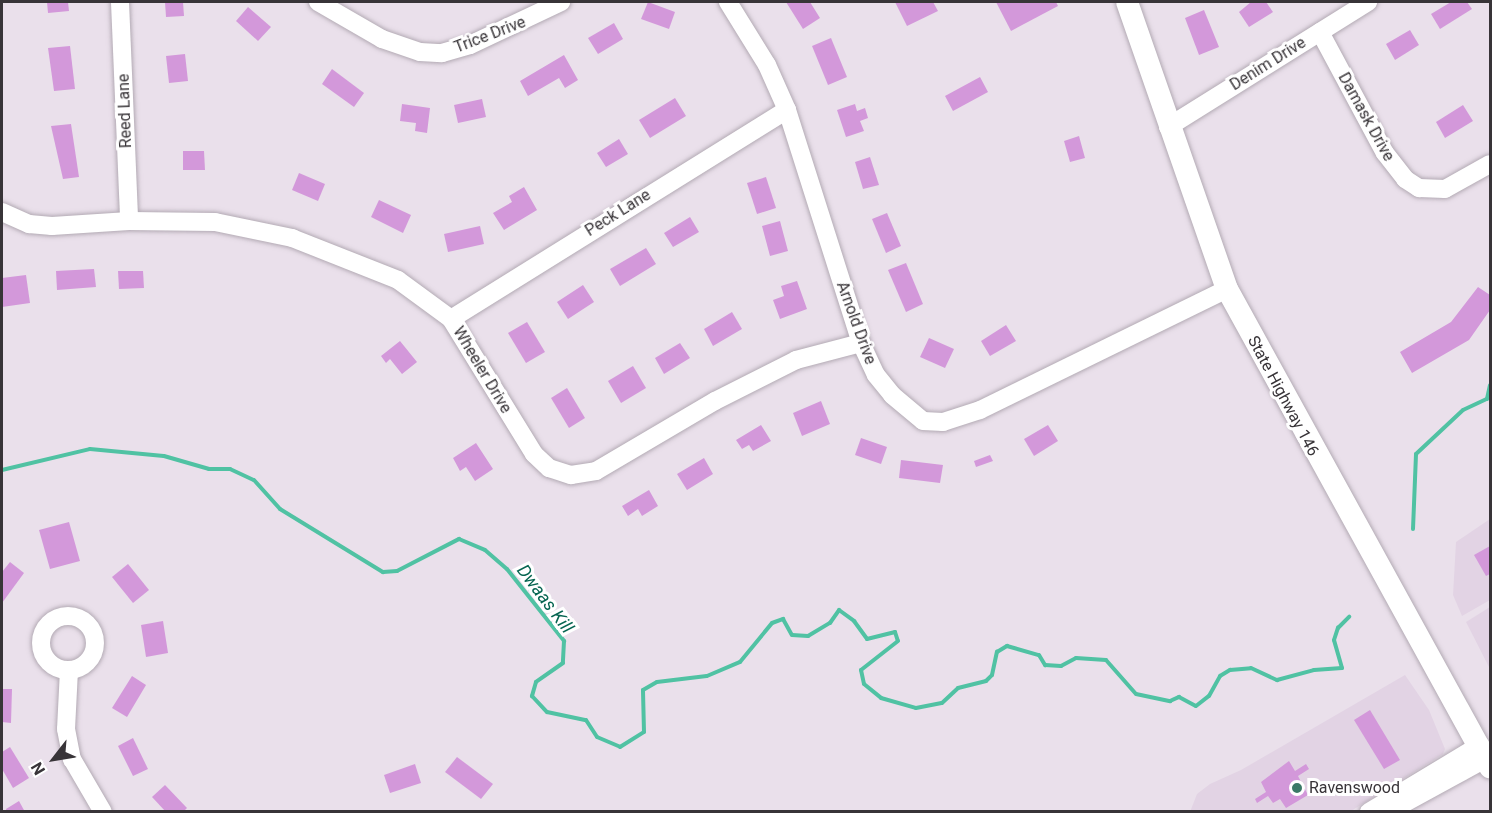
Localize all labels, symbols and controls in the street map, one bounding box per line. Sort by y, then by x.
street label: Trice Drive [452,13,528,57]
street label: Denim Drive [1227,33,1309,95]
street label: Damask Drive [1334,69,1398,165]
street label: Reed Lane [114,73,136,149]
street label: Peck Lane [582,185,654,241]
street label: Arnold Drive [832,279,880,367]
street label: Wheeler Drive [449,323,515,417]
street label: State Highway 146 [1243,333,1323,459]
water label: Dwaas Kill [512,560,578,638]
north arrow [24,729,84,789]
text: N [27,759,49,778]
place label: Ravenswood [1309,778,1400,798]
marker: Ravenswood [1290,781,1304,795]

